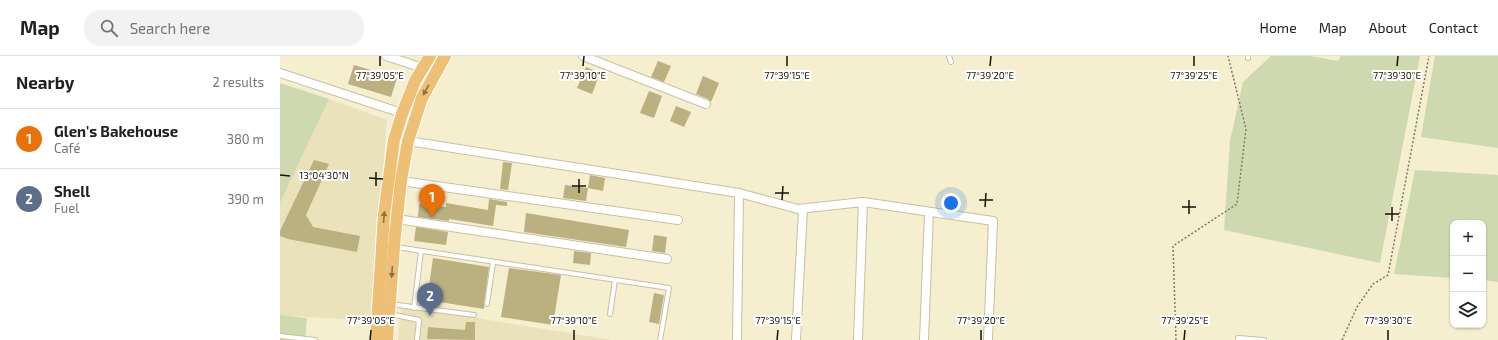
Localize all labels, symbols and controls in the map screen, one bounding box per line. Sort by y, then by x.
search box [84,10,364,46]
text: Map [20,16,60,39]
icon: search [98,17,120,39]
text: Search here [130,19,210,37]
text: Home [1260,19,1297,36]
text: Map [1319,19,1347,36]
text: About [1369,19,1407,36]
text: Contact [1429,19,1478,36]
text: 77°39'05"E [356,69,404,81]
text: 77°39'10"E [560,69,607,81]
text: 77°39'15"E [764,69,810,81]
text: 77°39'20"E [966,69,1014,81]
text: 77°39'25"E [1170,69,1218,81]
text: 77°39'30"E [1373,69,1421,81]
text: Nearby [16,72,74,92]
text: 2 results [212,74,264,90]
one-way arrow [423,84,430,96]
text: Glen's Bakehouse [54,122,178,140]
text: 1 [26,131,32,147]
text: 380 m [227,131,264,147]
text: Café [54,140,80,156]
text: 13°04'30"N [299,169,349,181]
text: Shell [54,182,90,200]
pin: 1 [419,184,445,217]
text: 2 [25,191,33,207]
text: 390 m [227,191,264,207]
your location [941,193,961,213]
text: Fuel [54,200,79,216]
one-way arrow [381,211,387,223]
map controls [1450,220,1486,328]
button: + [1450,220,1486,256]
button: − [1450,256,1486,292]
one-way arrow [389,266,396,278]
pin: 2 [417,283,443,316]
button: layers [1450,292,1486,328]
text: 77°39'05"E [347,314,395,326]
text: 77°39'10"E [551,314,598,326]
text: 77°39'15"E [755,314,801,326]
text: 77°39'20"E [957,314,1005,326]
text: 77°39'25"E [1161,314,1209,326]
text: 77°39'30"E [1364,314,1412,326]

